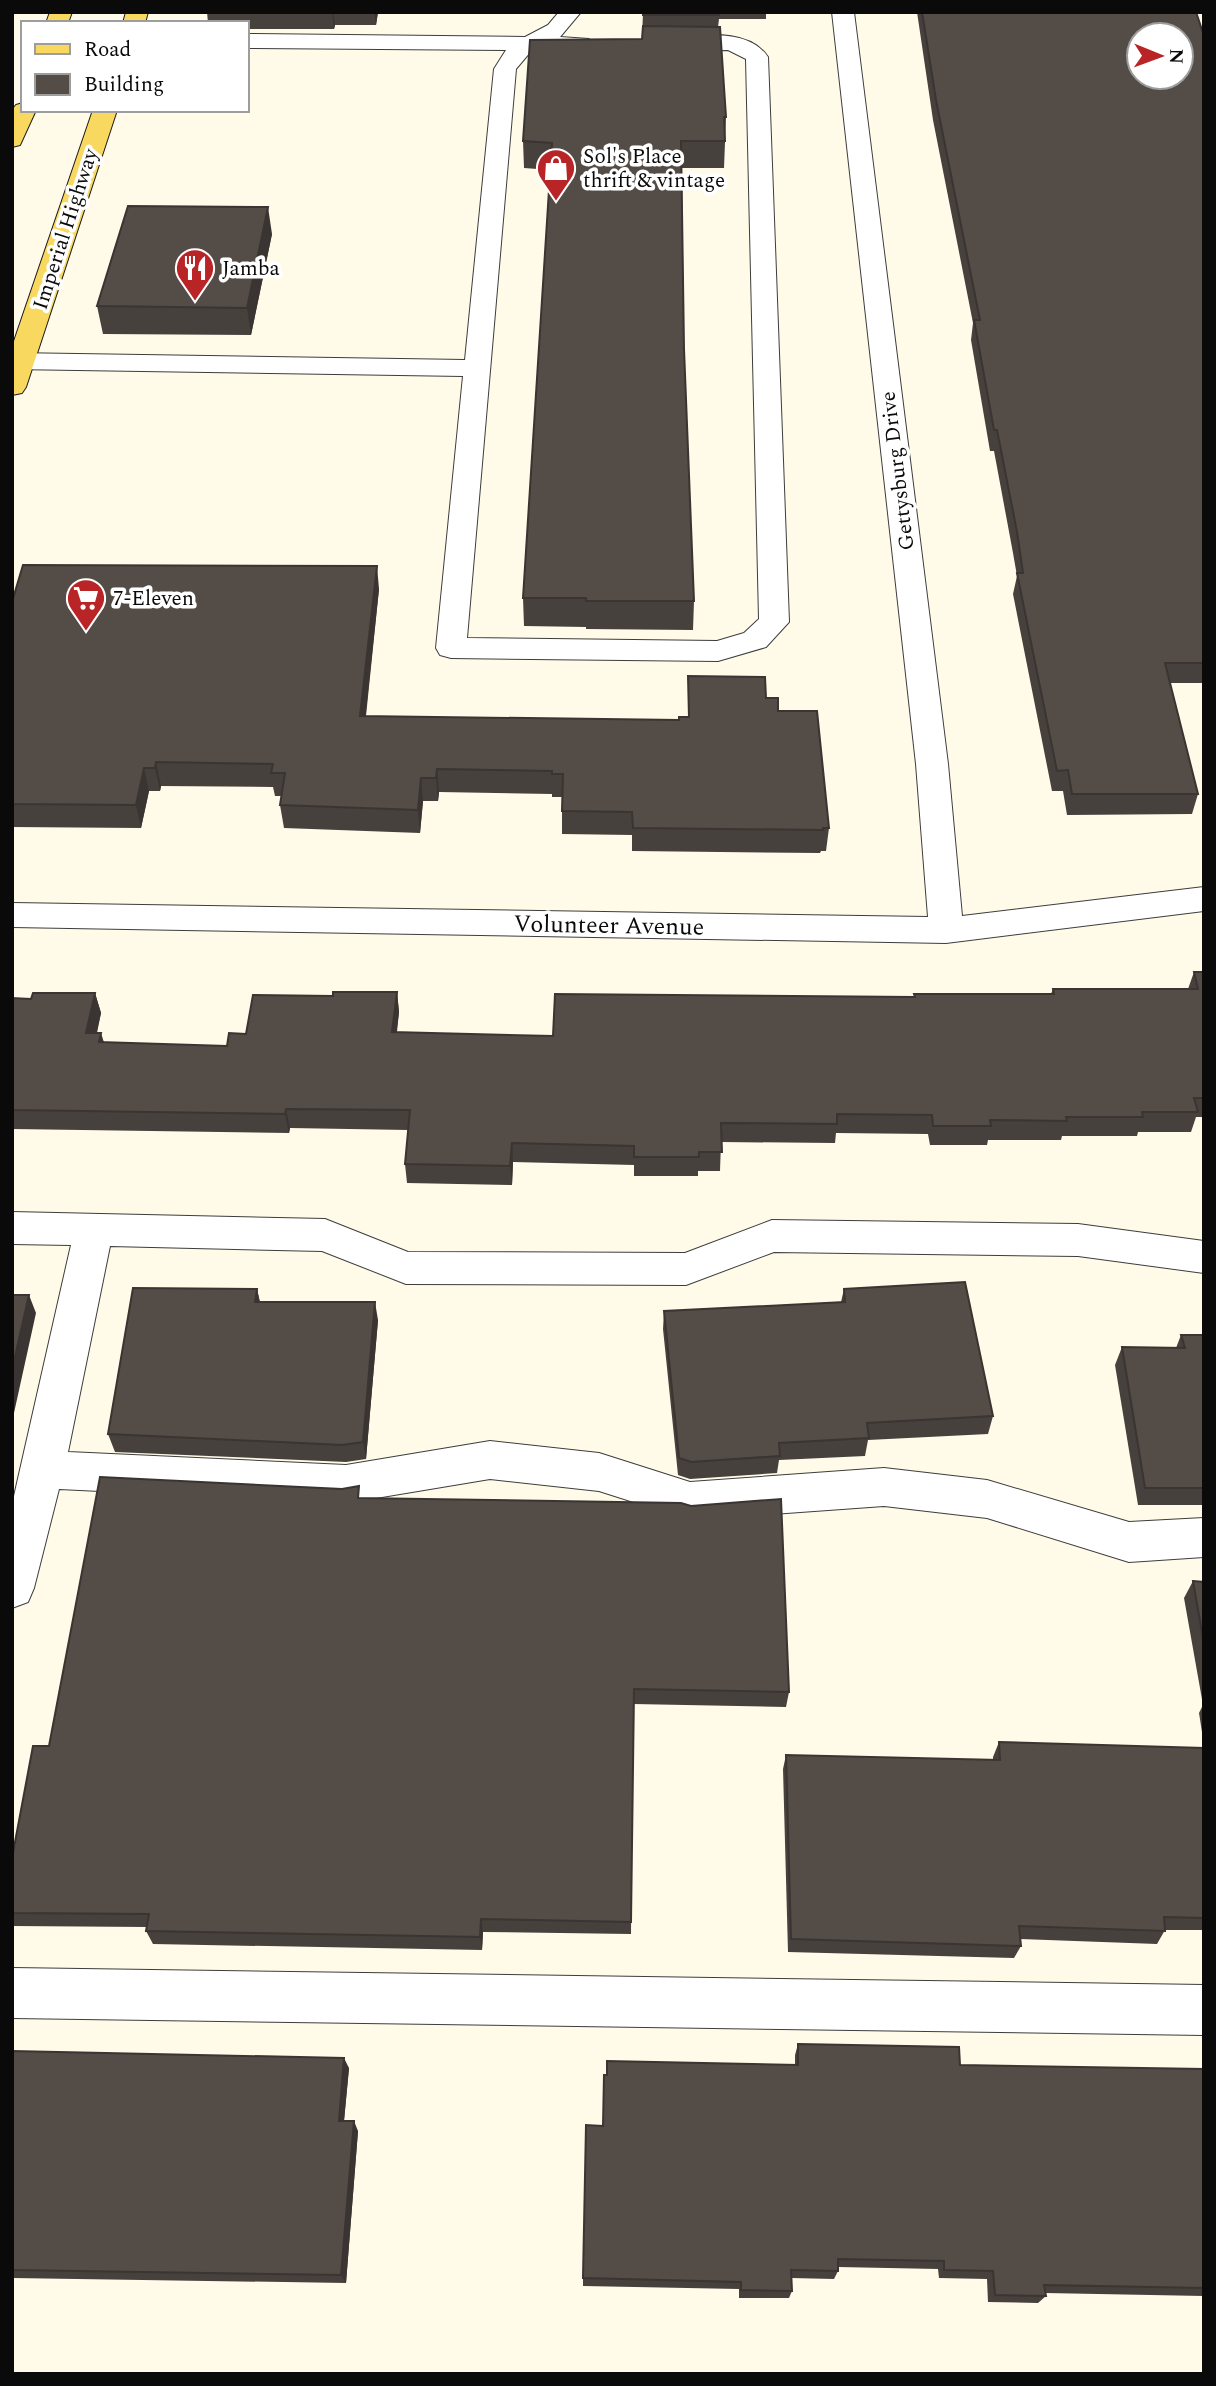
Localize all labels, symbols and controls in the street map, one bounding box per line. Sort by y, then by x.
legend [21,21,248,112]
north arrow [1125,21,1195,91]
text: Road [84,34,131,66]
text: N [1161,48,1190,64]
text: Building [84,69,164,101]
place label: Sol's Place thrift & vintage [583,141,725,197]
street label: Imperial Highway [25,144,107,314]
shop icon: Sol's Place thrift & vintage [535,147,577,202]
restaurant icon: Jamba [174,247,216,302]
place label: Jamba [222,253,281,285]
street label: Gettysburg Drive [872,389,924,552]
supermarket icon: 7-Eleven [65,577,107,632]
place label: 7-Eleven [113,583,194,615]
street label: Volunteer Avenue [513,906,705,946]

